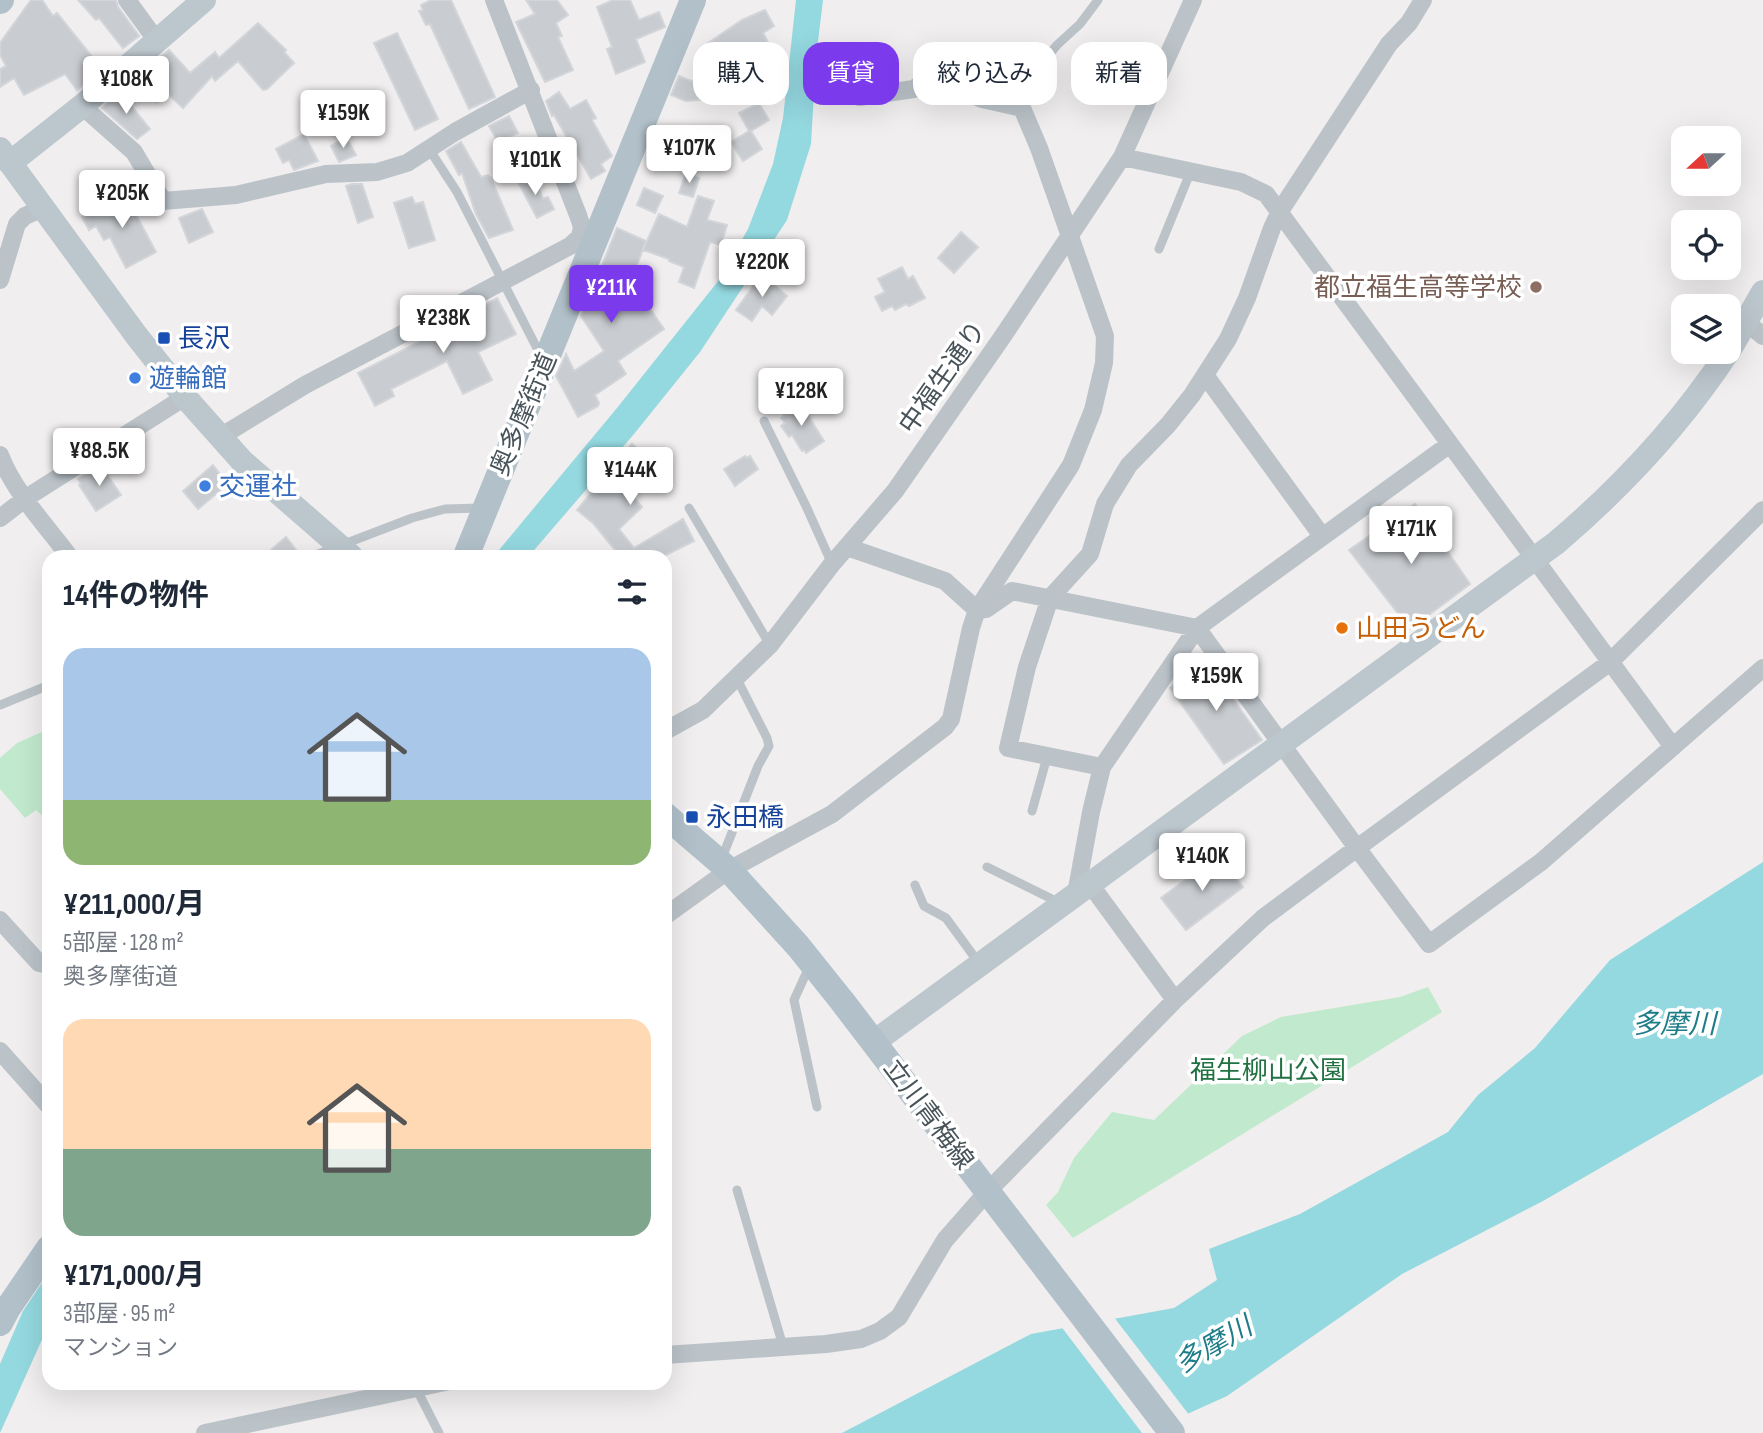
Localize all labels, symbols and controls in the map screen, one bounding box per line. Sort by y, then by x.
chip: 購入 [693,42,789,105]
chip: 賃貸 [803,42,899,105]
chip: 絞り込み [913,42,1057,105]
chip: 新着 [1071,42,1167,105]
pin: ¥108K [77,57,175,116]
text: ¥108K [99,65,153,93]
pin: ¥159K [294,90,392,150]
text: ¥159K [316,99,370,127]
pin: ¥107K [640,125,738,185]
north arrow [1671,126,1741,196]
map controls [1671,126,1741,364]
text: ¥107K [662,134,716,162]
pin: ¥101K [486,138,584,197]
text: ¥101K [509,146,561,174]
pin: ¥205K [73,170,171,230]
text: ¥205K [95,179,149,207]
button: locate [1671,210,1741,280]
pin: ¥220K [713,240,811,299]
text: ¥220K [735,248,789,276]
pin: ¥211K [562,266,660,325]
place label: 都立福生高等学校 [1314,273,1522,304]
text: ¥211K [585,274,637,302]
marker: 都立福生高等学校 [1528,279,1544,295]
button: layers [1671,294,1741,364]
pin: ¥238K [394,296,492,355]
text: ¥238K [416,304,470,332]
street label: 中福生通り [893,316,993,440]
place label: 長沢 [178,324,230,355]
marker: 長沢 [156,330,172,346]
street label: 奥多摩街道 [485,349,564,480]
place label: 遊輪館 [149,364,227,395]
pin: ¥128K [752,368,850,428]
marker: 遊輪館 [127,370,143,386]
text: ¥128K [774,377,828,405]
pin: ¥88.5K [42,428,156,488]
text: ¥88.5K [69,437,129,465]
pin: ¥144K [581,448,679,507]
text: ¥144K [603,456,657,484]
place label: 交運社 [219,472,297,503]
marker: 交運社 [197,478,213,494]
pin: ¥171K [1362,506,1460,566]
text: ¥171K [1385,515,1437,543]
icon: filters [613,573,651,611]
text: 14件の物件 [63,578,209,614]
place label: 山田うどん [1356,614,1486,645]
marker: 山田うどん [1334,620,1350,636]
pin: ¥159K [1167,654,1265,713]
text: ¥159K [1189,662,1243,690]
icon: home [294,694,420,820]
place label: 永田橋 [706,803,784,834]
marker: 永田橋 [684,809,700,825]
pin: ¥140K [1153,834,1251,893]
text: ¥140K [1175,842,1229,870]
text: ¥211,000/月 [63,887,205,923]
text: 5部屋 · 128 m² [63,929,184,957]
text: 奥多摩街道 [63,963,178,991]
water label: 多摩川 [1632,1008,1719,1041]
street label: 立川青梅線 [876,1054,979,1176]
park label: 福生柳山公園 [1190,1056,1346,1087]
icon: home [294,1065,420,1191]
text: ¥171,000/月 [63,1258,205,1294]
text: 3部屋 · 95 m² [63,1300,176,1328]
water label: 多摩川 [1169,1309,1261,1381]
text: マンション [63,1334,178,1362]

